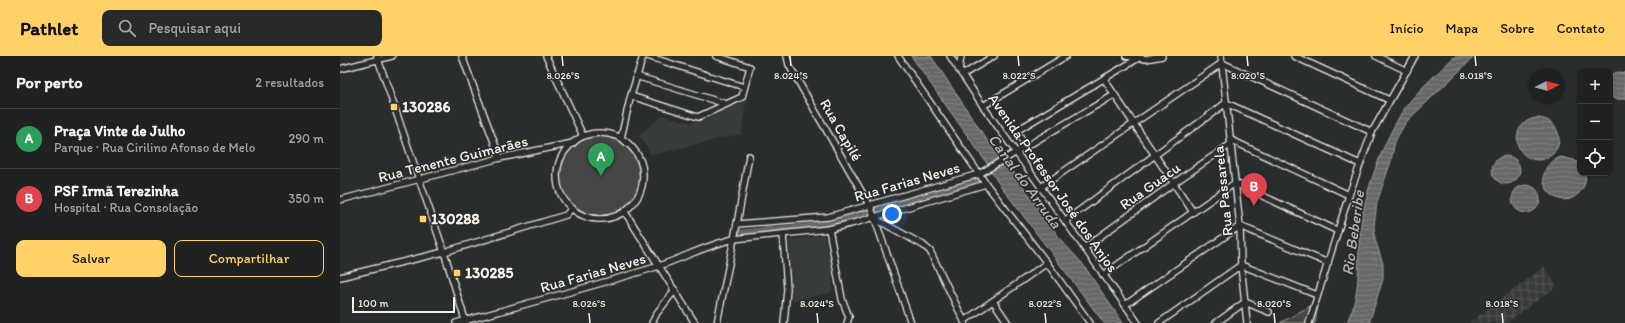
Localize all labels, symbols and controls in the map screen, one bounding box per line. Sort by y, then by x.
search box [102,10,382,46]
text: Pathlet [20,17,78,40]
icon: search [116,17,138,39]
text: Pesquisar aqui [148,19,241,37]
text: Início [1390,20,1424,37]
text: Mapa [1446,20,1478,37]
text: Sobre [1500,20,1534,37]
text: Contato [1556,20,1605,37]
north arrow [1529,68,1565,104]
map controls [1577,68,1613,176]
button: + [1577,68,1613,104]
text: 8.026°S [546,69,580,82]
text: 8.024°S [774,69,808,82]
text: 8.022°S [1002,69,1036,82]
text: 8.020°S [1231,69,1265,82]
text: 8.018°S [1460,69,1493,82]
text: Por perto [16,72,83,92]
text: 2 resultados [255,75,324,90]
street label: Avenida Professor José dos Anjos [984,90,1122,276]
street label: Rua Capilé [816,96,866,164]
place label: 130286 [402,98,450,116]
marker: 130286 [389,102,399,112]
button: − [1577,104,1613,140]
text: Praça Vinte de Julho [54,122,185,140]
water label: Canal do Arruda [984,130,1066,233]
text: A [25,131,33,146]
text: 290 m [288,131,324,146]
street label: Rua Tenente Guimarães [376,132,530,186]
text: Parque · Rua Cirilino Afonso de Melo [54,140,255,155]
button: locate [1577,140,1613,176]
pin: A [588,143,614,176]
street label: Rua Passarela [1209,145,1237,237]
street label: Rua Farias Neves [852,158,962,206]
street label: Rua Guacu [1116,159,1184,213]
pin: B [1241,173,1267,206]
text: PSF Irmã Terezinha [54,182,179,200]
water label: Rio Beberibe [1338,188,1369,277]
text: B [25,191,33,206]
text: 350 m [288,191,324,206]
text: Hospital · Rua Consolação [54,200,198,215]
your location [882,204,902,224]
place label: 130288 [431,210,480,228]
marker: 130288 [418,214,428,224]
button: Salvar [16,240,166,277]
button: Compartilhar [174,240,324,277]
street label: Rua Farias Neves [538,249,648,297]
place label: 130285 [465,264,513,282]
marker: 130285 [452,268,462,278]
scale bar [352,295,455,314]
text: 100 m [358,297,388,310]
text: 8.026°S [572,297,606,310]
text: 8.024°S [800,297,834,310]
text: 8.022°S [1028,297,1062,310]
text: 8.020°S [1257,297,1291,310]
text: 8.018°S [1486,297,1519,310]

